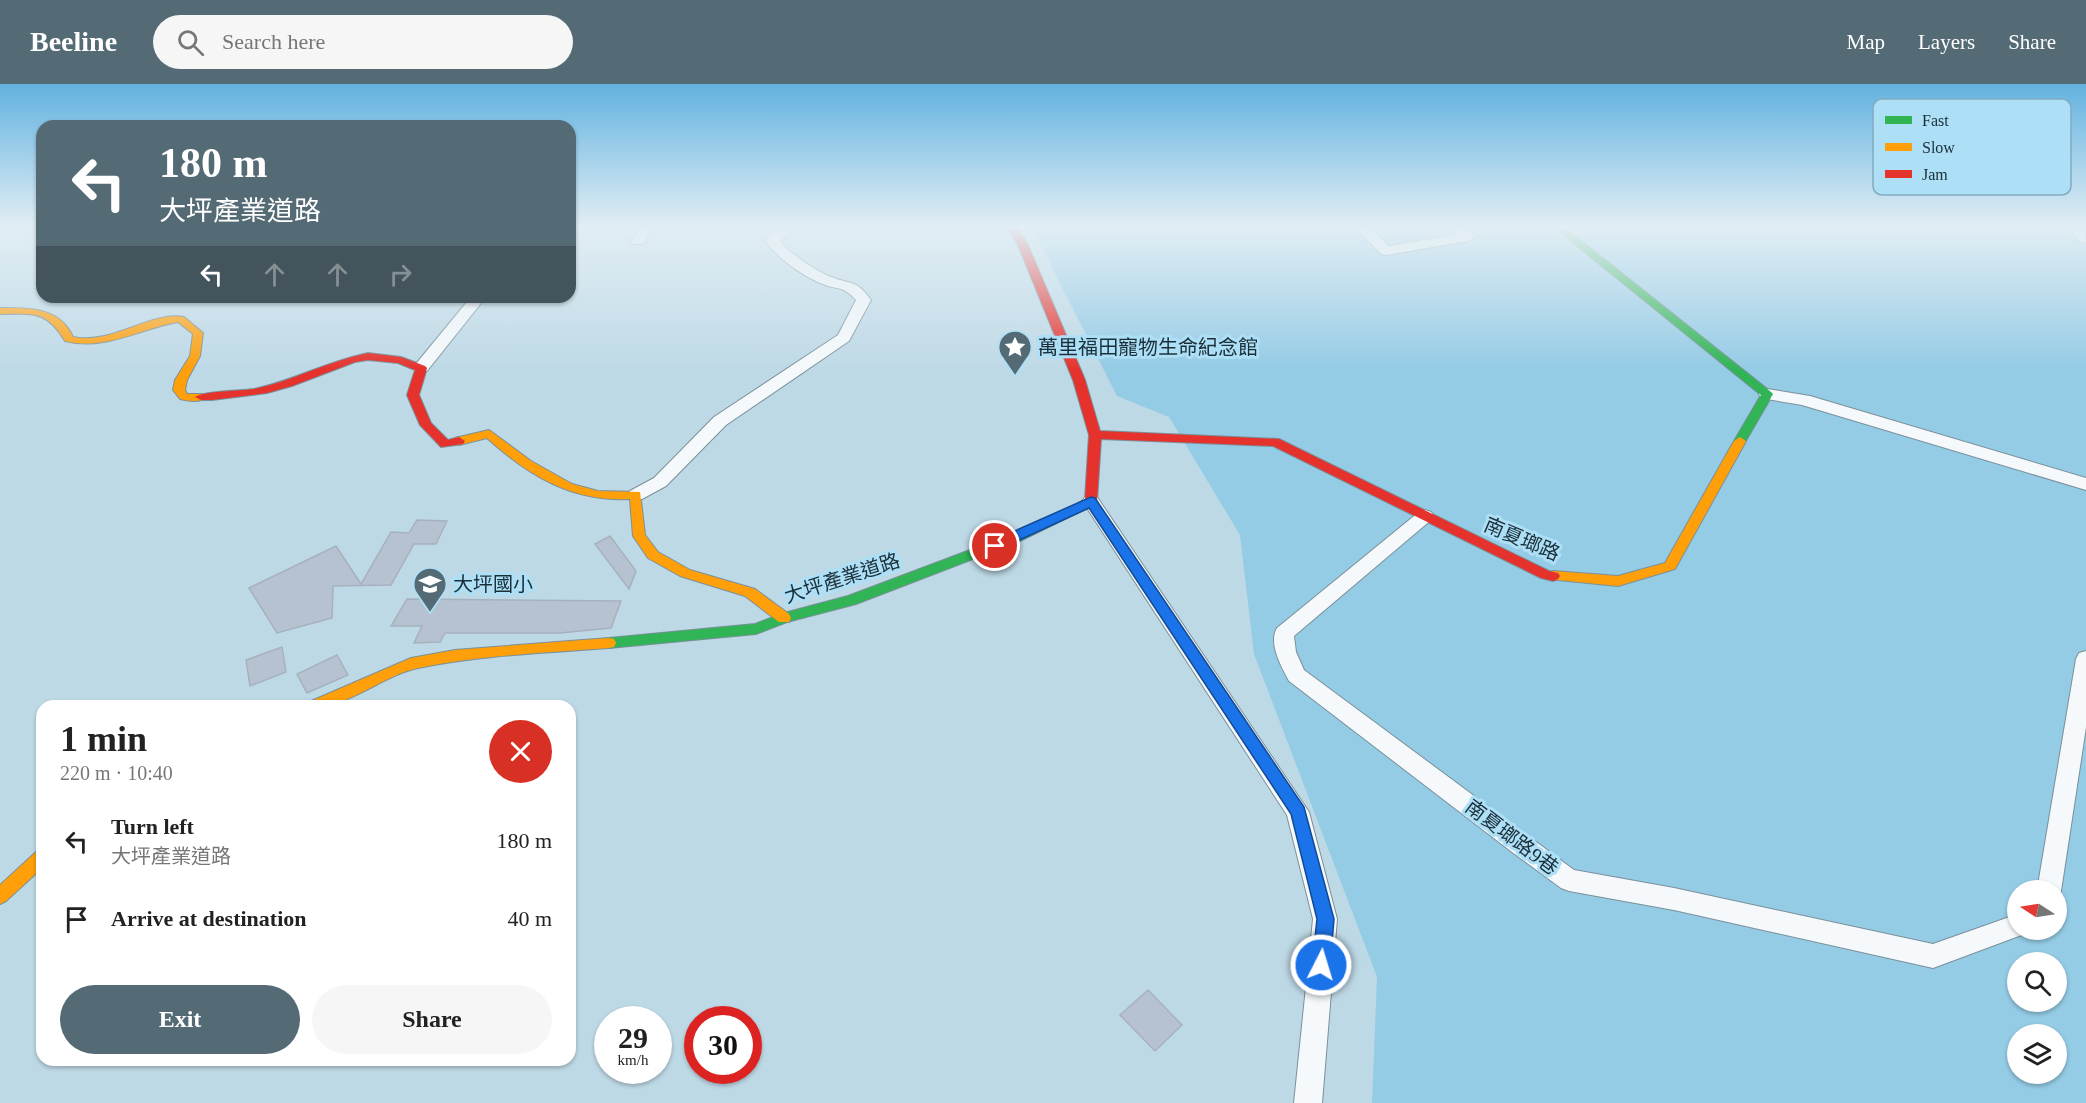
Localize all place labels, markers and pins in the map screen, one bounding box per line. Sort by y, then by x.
place icon: 萬里福田寵物生命紀念館 [997,329,1033,376]
place label: 萬里福田寵物生命紀念館 [1038,336,1258,358]
pin [969,520,1020,571]
school or university icon: 大坪國小 [412,566,448,613]
place label: 大坪國小 [453,573,533,595]

